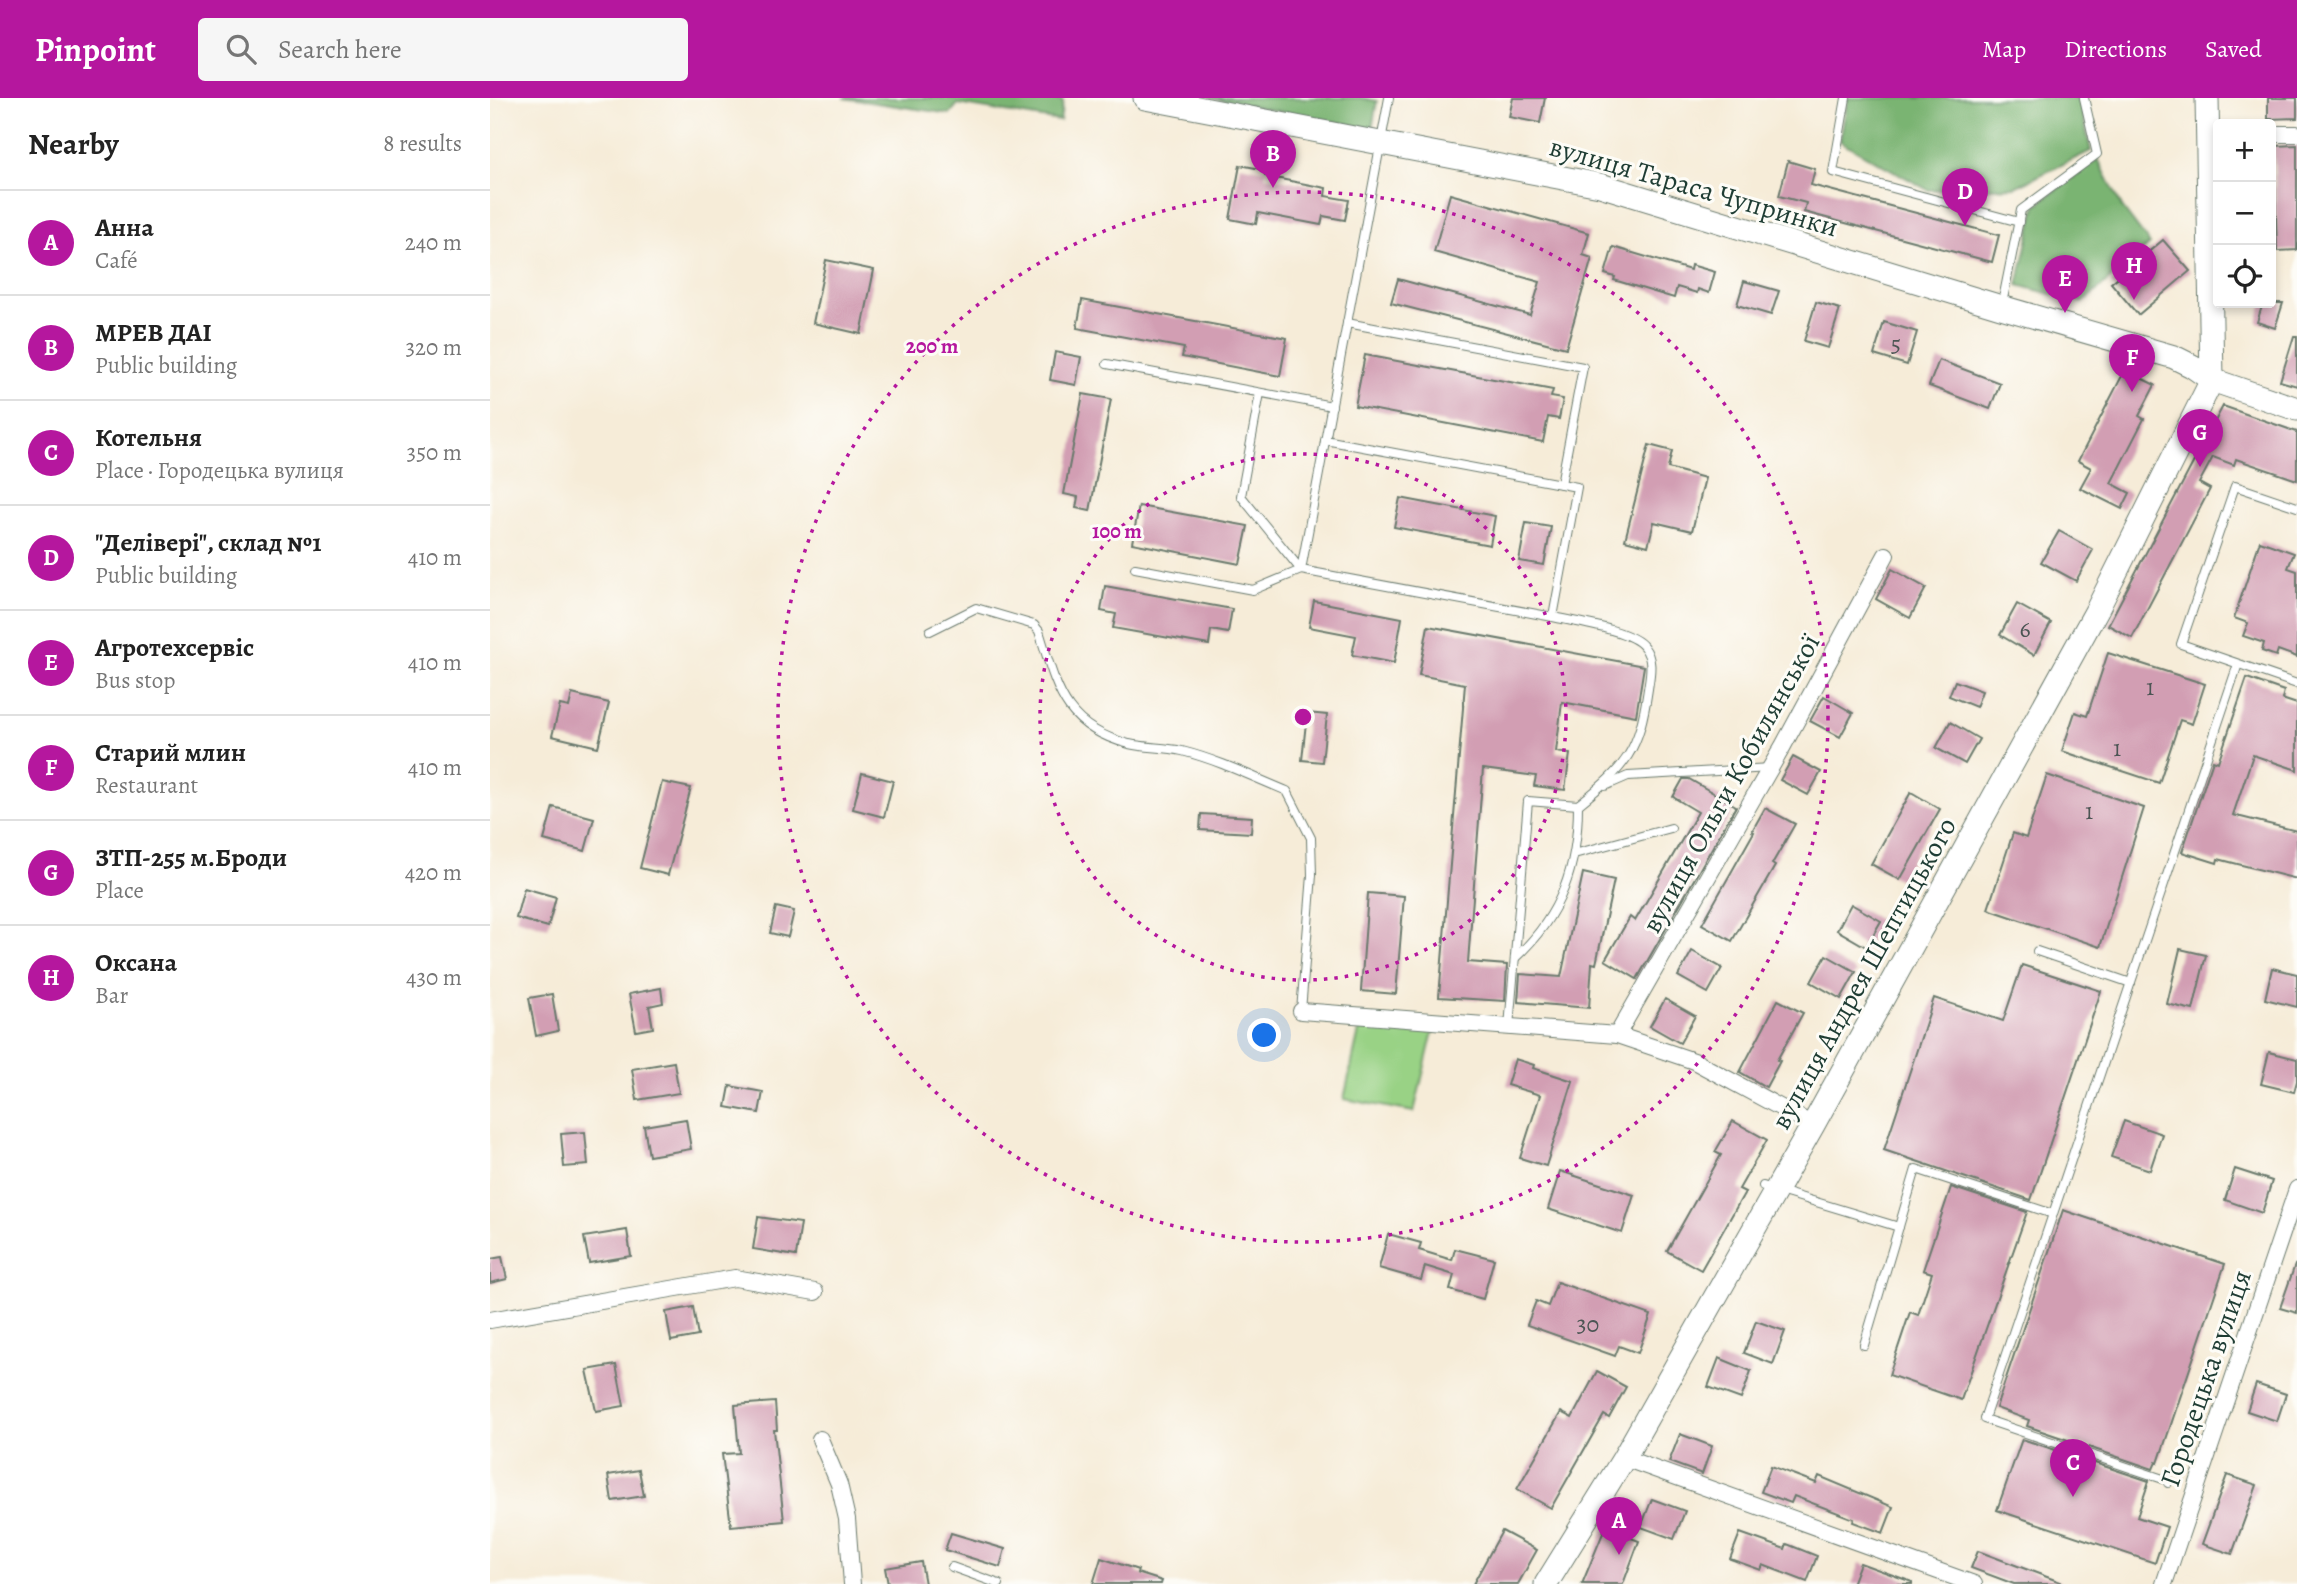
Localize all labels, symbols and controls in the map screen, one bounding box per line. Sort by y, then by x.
search box [198,18,688,81]
text: Pinpoint [35,27,156,72]
icon: search [222,30,260,68]
text: Search here [278,32,402,67]
text: Map [1982,33,2026,65]
text: Directions [2064,33,2167,65]
text: Saved [2205,33,2262,65]
map controls [2213,119,2276,308]
button: + [2213,119,2276,182]
text: Nearby [28,124,119,164]
text: 8 results [383,128,462,159]
street label: вулиця Тараса Чупринки [1545,128,1842,246]
pin: B [1250,130,1296,188]
pin: D [1942,168,1988,226]
button: − [2213,182,2276,245]
text: Анна [95,210,154,245]
text: A [44,227,58,258]
text: 240 m [405,227,462,258]
pin: H [2111,242,2157,300]
text: Café [95,245,138,276]
button: locate [2213,245,2276,308]
pin: E [2042,255,2088,313]
text: МРЕВ ДАІ [95,315,212,350]
house number: 5 [1891,328,1901,360]
text: B [44,332,58,363]
text: 320 m [406,332,462,363]
text: 200 m [906,332,959,360]
pin: F [2109,334,2155,392]
text: Public building [95,350,237,381]
pin: G [2177,409,2223,467]
text: Котельня [95,420,202,455]
text: C [44,437,58,468]
text: 350 m [407,437,462,468]
text: Place · Городецька вулиця [95,455,344,486]
text: 100 m [1092,517,1142,545]
text: "Делівері", склад №1 [95,525,322,560]
text: D [43,542,59,573]
text: 410 m [408,542,462,573]
text: Public building [95,560,237,591]
house number: 6 [2019,613,2031,645]
street label: вулиця Ольги Кобилянської [1633,627,1829,940]
text: Агротехсервіс [95,630,254,665]
text: E [44,647,58,678]
text: 410 m [408,647,462,678]
text: Bus stop [95,665,175,696]
house number: 1 [2146,671,2154,703]
centre of rings [1291,705,1315,729]
house number: 1 [2113,732,2121,764]
text: Старий млин [95,735,246,770]
text: F [45,752,57,783]
text: 410 m [408,752,462,783]
text: Restaurant [95,770,198,801]
house number: 1 [2085,795,2093,827]
street label: вулиця Андрея Шептицького [1762,811,1966,1136]
text: ЗТП-255 м.Броди [95,840,287,875]
text: G [43,857,59,888]
text: 420 m [405,857,462,888]
text: Place [95,875,144,906]
text: Оксана [95,945,177,980]
text: H [42,962,60,993]
text: 430 m [406,962,462,993]
text: Bar [95,980,128,1011]
your location [1247,1018,1281,1052]
street label: Городецька вулиця [2151,1265,2261,1492]
house number: 30 [1577,1308,1599,1340]
pin: C [2050,1439,2096,1497]
pin: A [1596,1497,1642,1555]

